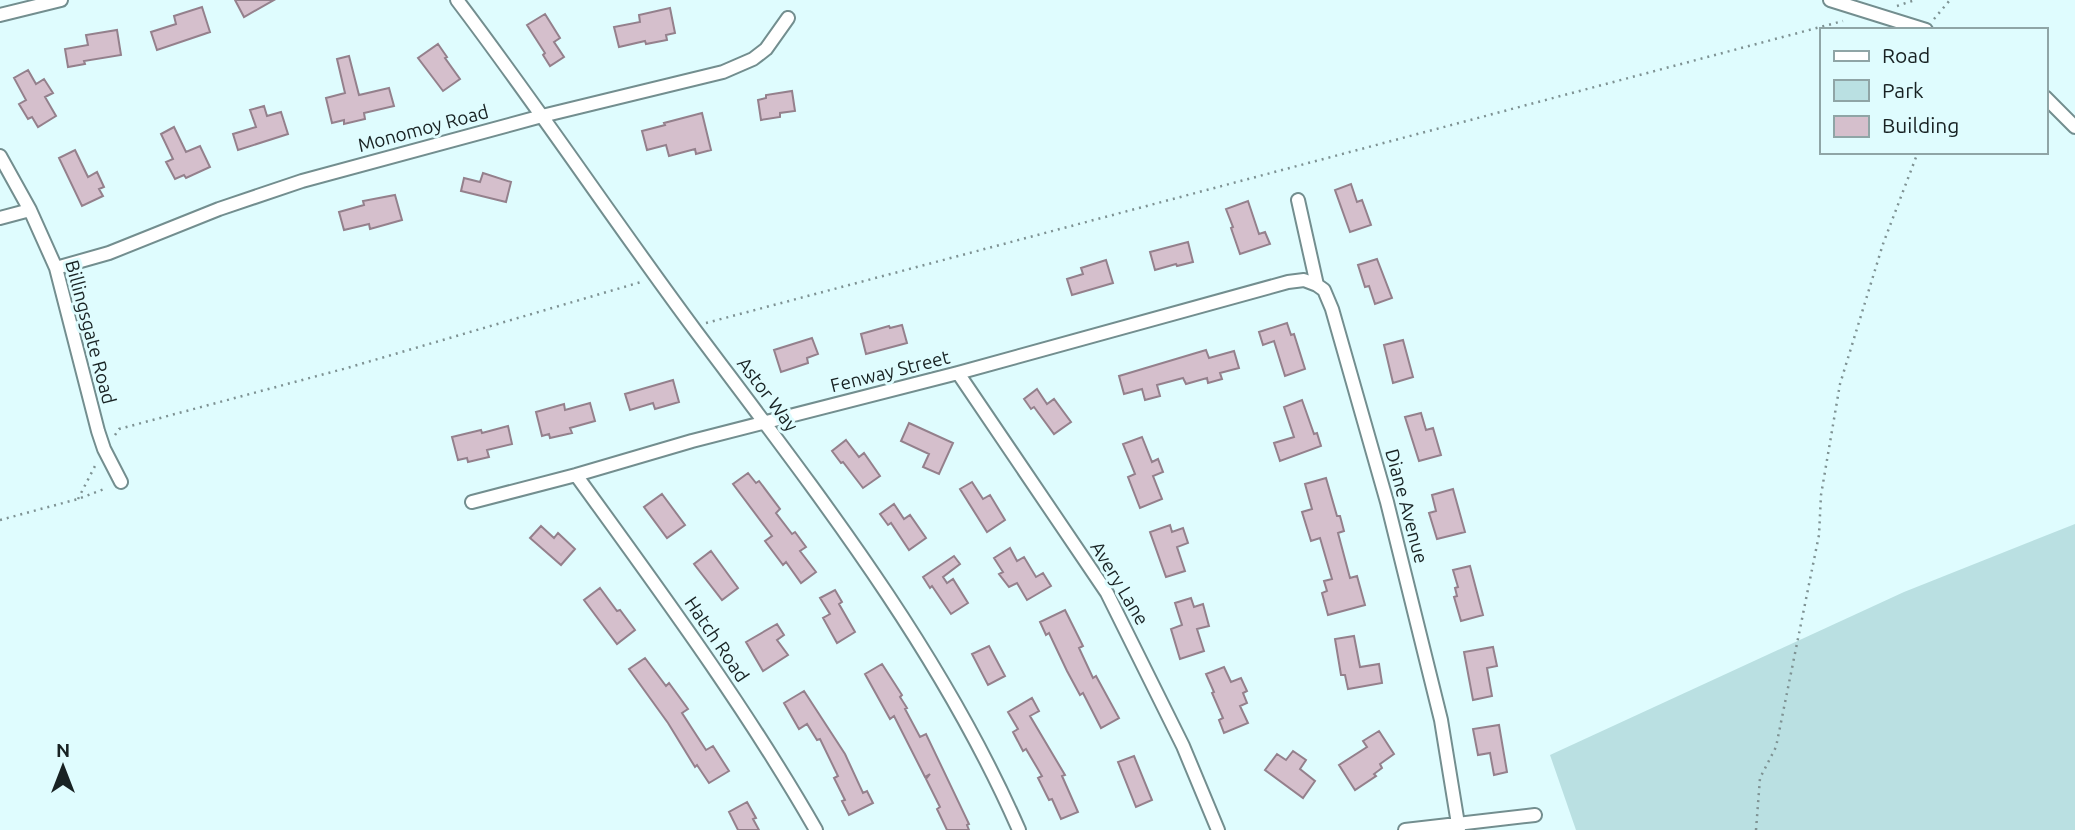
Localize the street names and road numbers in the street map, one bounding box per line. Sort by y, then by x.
street label: Monomoy Road [355,100,491,156]
street label: Billingsgate Road [61,258,121,406]
street label: Fenway Street [828,345,953,396]
street label: Astor Way [733,353,803,435]
street label: Diane Avenue [1381,446,1433,566]
street label: Avery Lane [1086,537,1154,629]
street label: Hatch Road [680,592,754,686]

